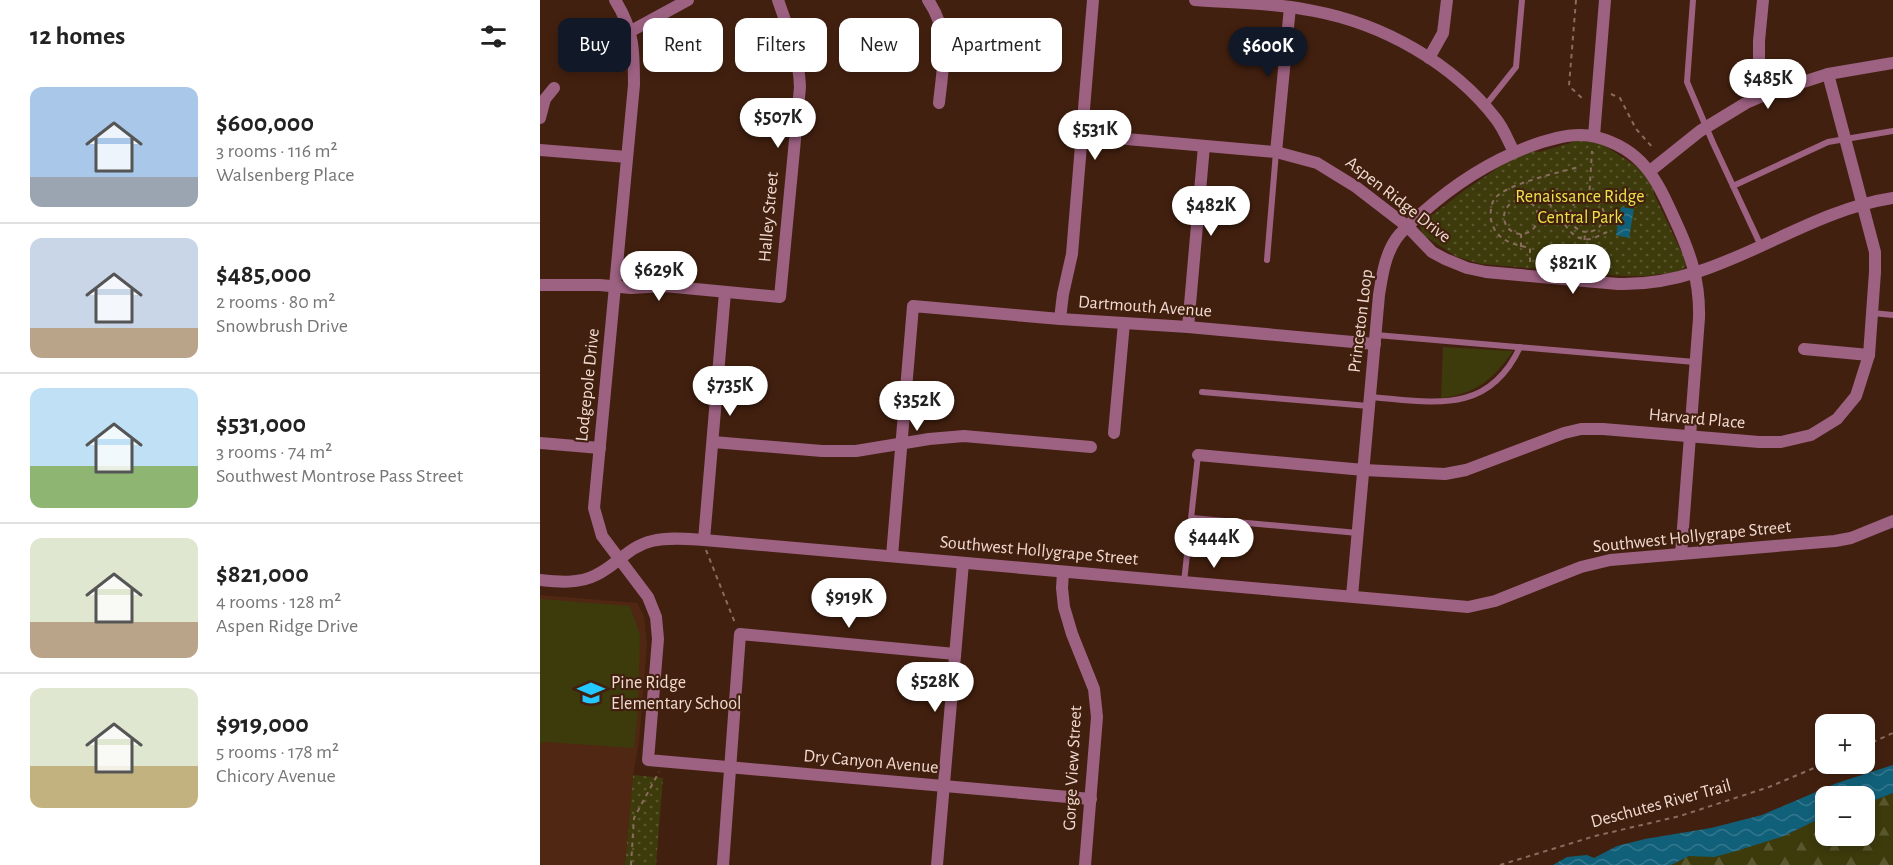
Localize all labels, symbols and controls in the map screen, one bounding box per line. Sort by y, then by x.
chip: Buy [558,18,631,72]
chip: Rent [643,18,723,72]
chip: Filters [735,18,827,72]
chip: New [839,18,919,72]
chip: Apartment [931,18,1062,72]
icon: filters [477,20,510,53]
text: 12 homes [30,23,125,49]
pin: $600K [1226,27,1310,78]
text: $600K [1242,36,1294,56]
pin: $485K [1726,59,1810,110]
text: $485K [1743,68,1793,88]
pin: $507K [736,98,820,149]
text: $507K [754,107,802,127]
text: $600,000 [216,110,314,136]
pin: $531K [1053,110,1137,161]
icon: home [78,111,150,183]
text: $531K [1072,119,1118,139]
text: 3 rooms · 116 m² [216,141,337,161]
street label: Aspen Ridge Drive [1342,154,1454,246]
text: Walsenberg Place [216,165,354,185]
street label: Halley Street [756,171,782,263]
pin: $482K [1169,186,1253,237]
park label: Renaissance Ridge Central Park [1515,188,1645,227]
text: $482K [1186,195,1236,215]
pin: $821K [1531,244,1615,295]
pin: $629K [617,251,701,302]
text: $821K [1549,253,1597,273]
text: $629K [634,260,684,280]
text: $485,000 [216,261,311,287]
icon: home [78,262,150,334]
street label: Princeton Loop [1346,268,1376,374]
text: 2 rooms · 80 m² [216,292,335,312]
street label: Dartmouth Avenue [1077,293,1213,321]
text: Snowbrush Drive [216,316,348,336]
street label: Lodgepole Drive [573,328,603,442]
pin: $735K [688,366,772,417]
text: $735K [707,375,753,395]
pin: $352K [875,381,959,432]
text: $352K [893,390,941,410]
street label: Harvard Place [1648,406,1746,432]
text: $531,000 [216,411,306,437]
icon: home [78,412,150,484]
text: 3 rooms · 74 m² [216,442,332,462]
text: Southwest Montrose Pass Street [216,466,463,486]
pin: $444K [1172,518,1256,569]
street label: Southwest Hollygrape Street [1592,518,1792,556]
text: $444K [1189,527,1239,547]
street label: Southwest Hollygrape Street [939,533,1139,569]
text: $821,000 [216,561,309,587]
icon: home [78,562,150,634]
pin: $919K [807,578,891,629]
text: $919K [825,587,873,607]
text: 4 rooms · 128 m² [216,592,341,612]
text: Aspen Ridge Drive [216,616,358,636]
pin: $528K [893,662,977,713]
text: $528K [911,671,959,691]
place label: Pine Ridge Elementary School [611,674,742,713]
school or university icon: Pine Ridge Elementary School [576,678,606,708]
street label: Gorge View Street [1061,705,1085,831]
text: $919,000 [216,711,309,737]
icon: home [78,712,150,784]
map controls [1815,714,1875,846]
button: + [1815,714,1875,774]
text: 5 rooms · 178 m² [216,742,339,762]
street label: Dry Canyon Avenue [803,747,939,777]
text: Chicory Avenue [216,766,336,786]
street label: Deschutes River Trail [1589,777,1733,831]
button: − [1815,786,1875,846]

